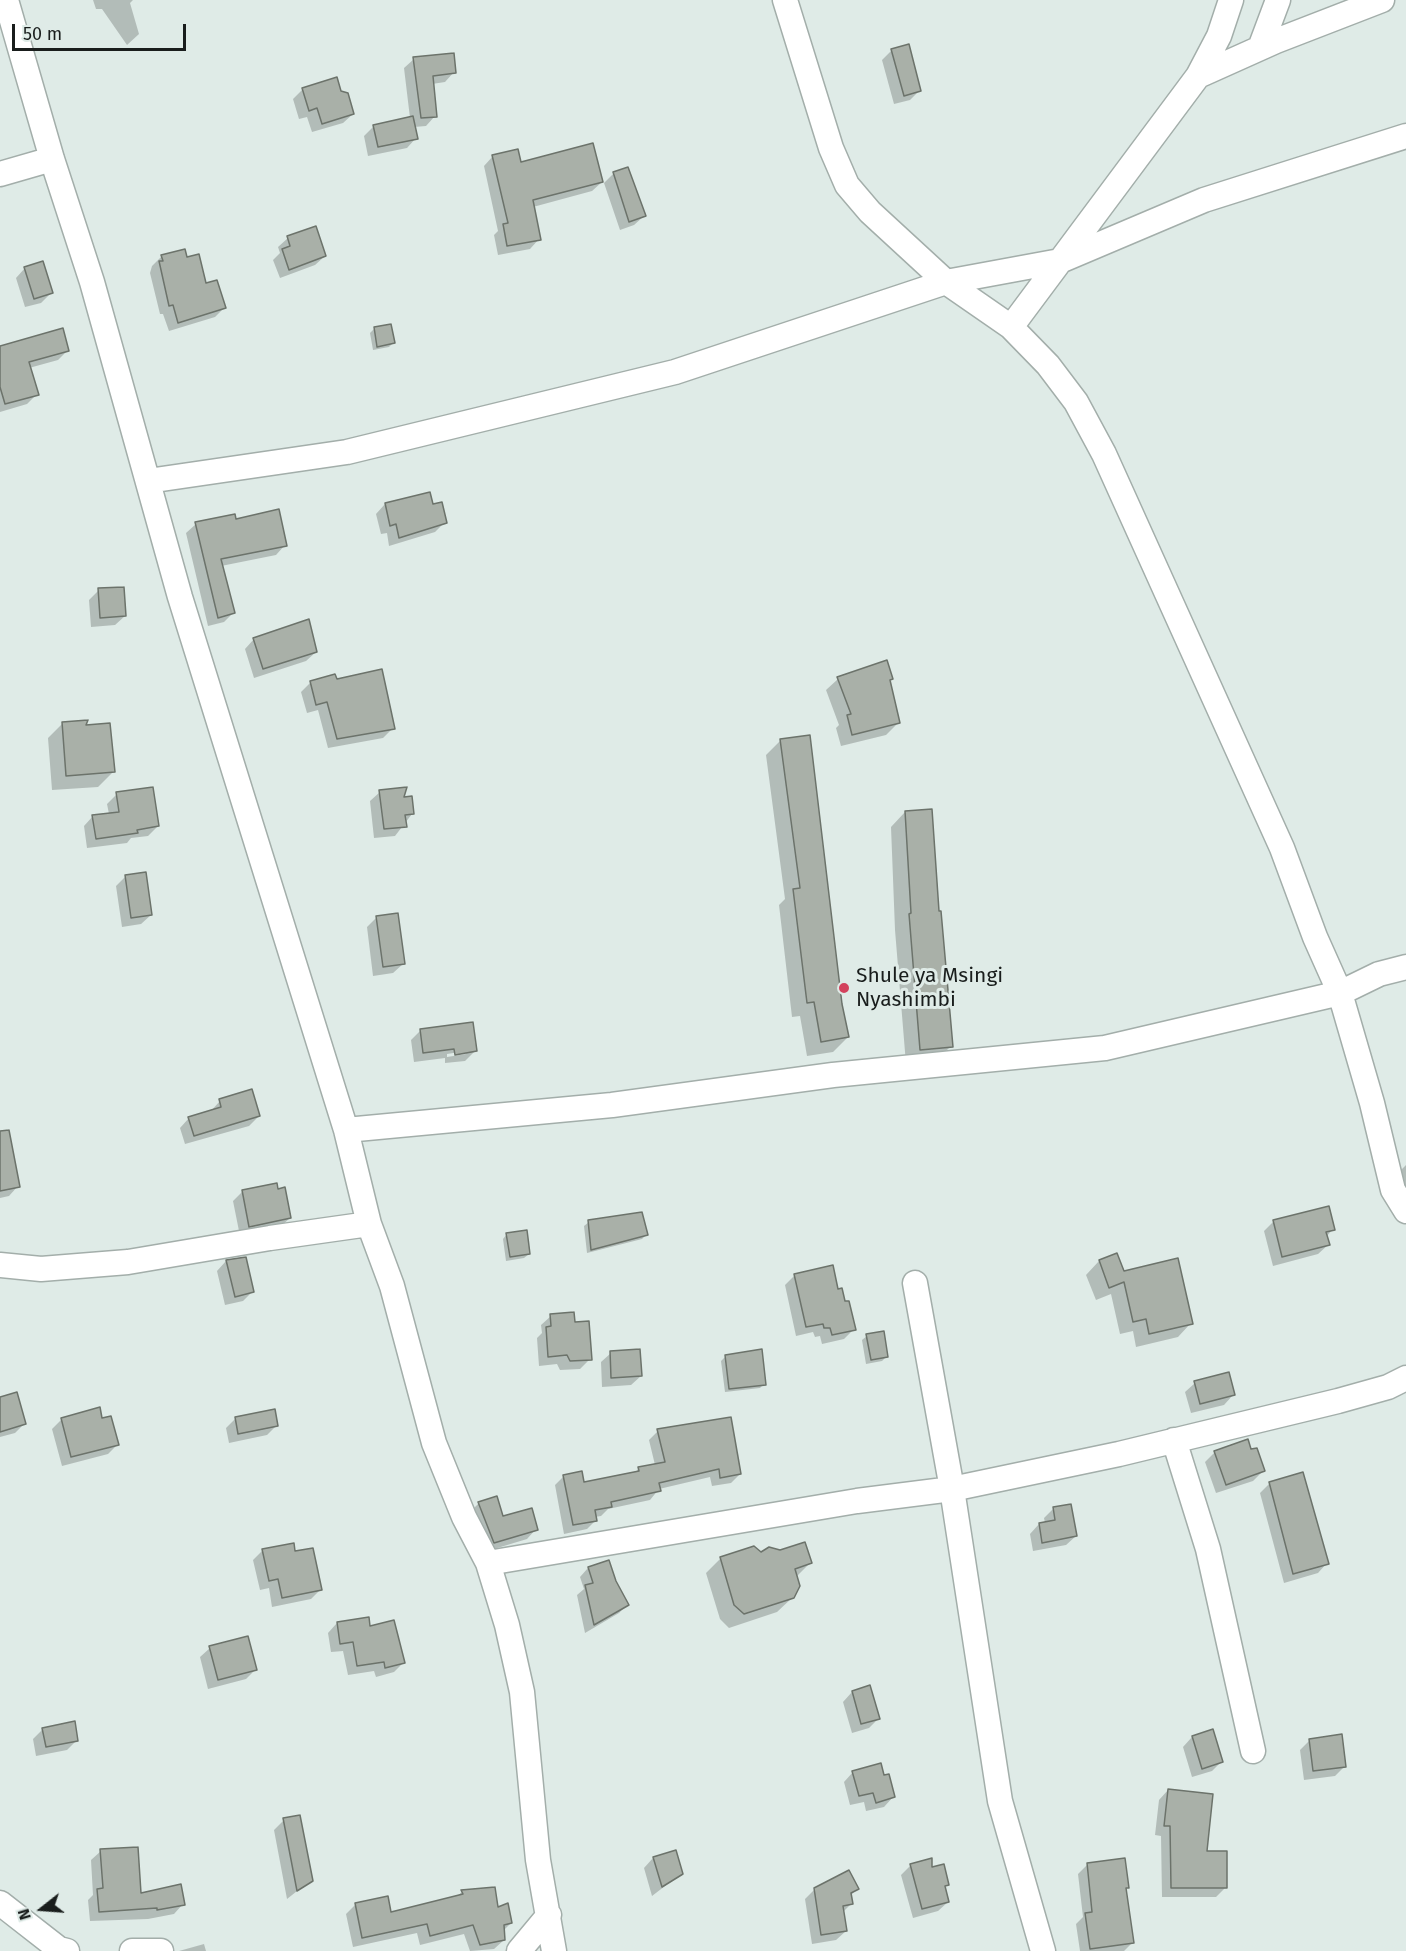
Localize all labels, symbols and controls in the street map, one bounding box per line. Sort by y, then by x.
scale bar [15,12,189,50]
text: 50 m [23,23,62,45]
place label: Shule ya Msingi Nyashimbi [856,963,1003,1013]
marker: Shule ya Msingi Nyashimbi [837,981,851,995]
north arrow [12,1879,72,1939]
text: N [14,1907,35,1922]

